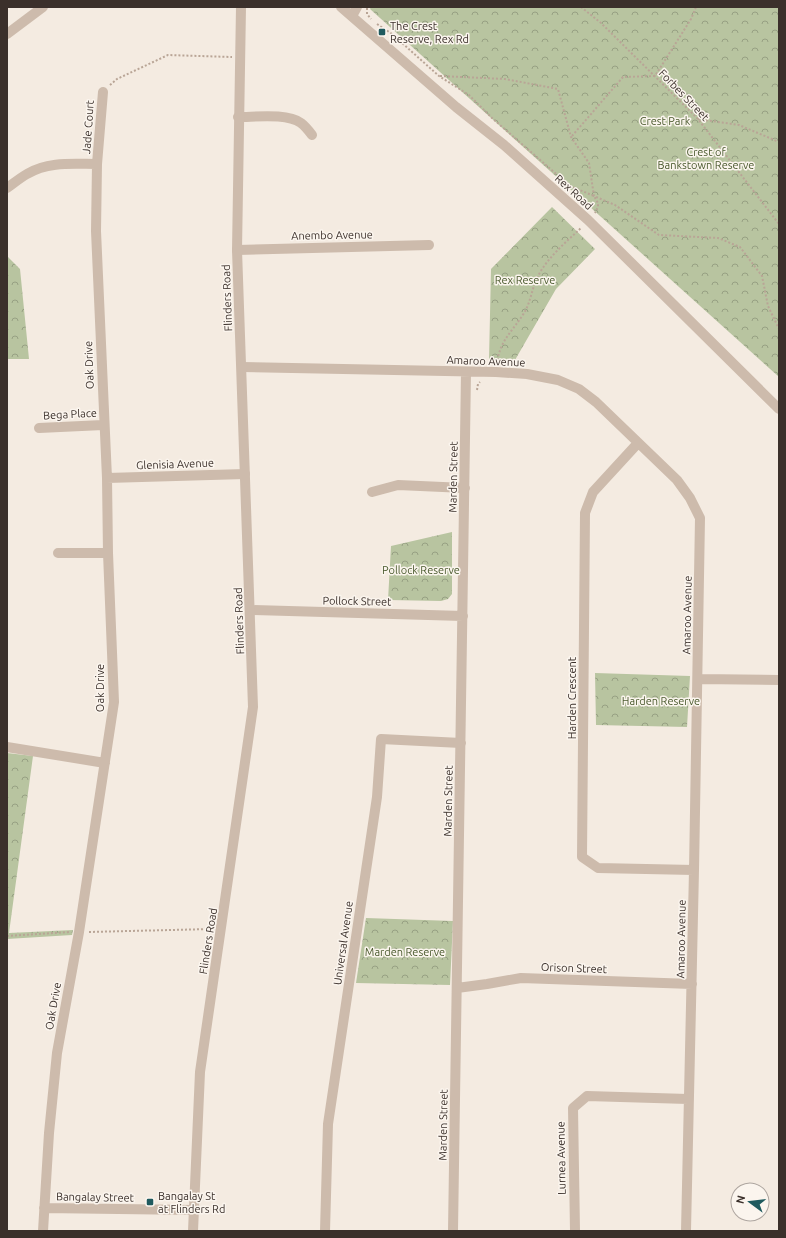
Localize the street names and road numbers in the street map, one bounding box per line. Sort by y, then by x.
street label: Forbes Street [656,67,712,124]
street label: Jade Court [80,99,96,154]
street label: Rex Road [553,172,595,212]
street label: Anembo Avenue [291,228,373,242]
street label: Flinders Road [220,264,234,332]
street label: Oak Drive [82,341,96,389]
street label: Amaroo Avenue [446,354,526,368]
street label: Bega Place [43,407,97,421]
street label: Marden Street [446,441,460,513]
street label: Glenisia Avenue [136,457,214,471]
street label: Amaroo Avenue [680,575,694,655]
street label: Flinders Road [232,587,246,655]
street label: Pollock Street [322,594,392,608]
street label: Harden Crescent [566,656,578,739]
street label: Oak Drive [94,664,106,712]
street label: Marden Street [441,765,455,837]
street label: Amaroo Avenue [674,899,688,979]
street label: Universal Avenue [331,900,355,986]
street label: Flinders Road [197,907,219,975]
street label: Orison Street [541,961,608,975]
street label: Oak Drive [43,981,63,1031]
street label: Marden Street [436,1089,450,1161]
street label: Lurnea Avenue [554,1121,568,1195]
street label: Bangalay Street [56,1190,135,1204]

